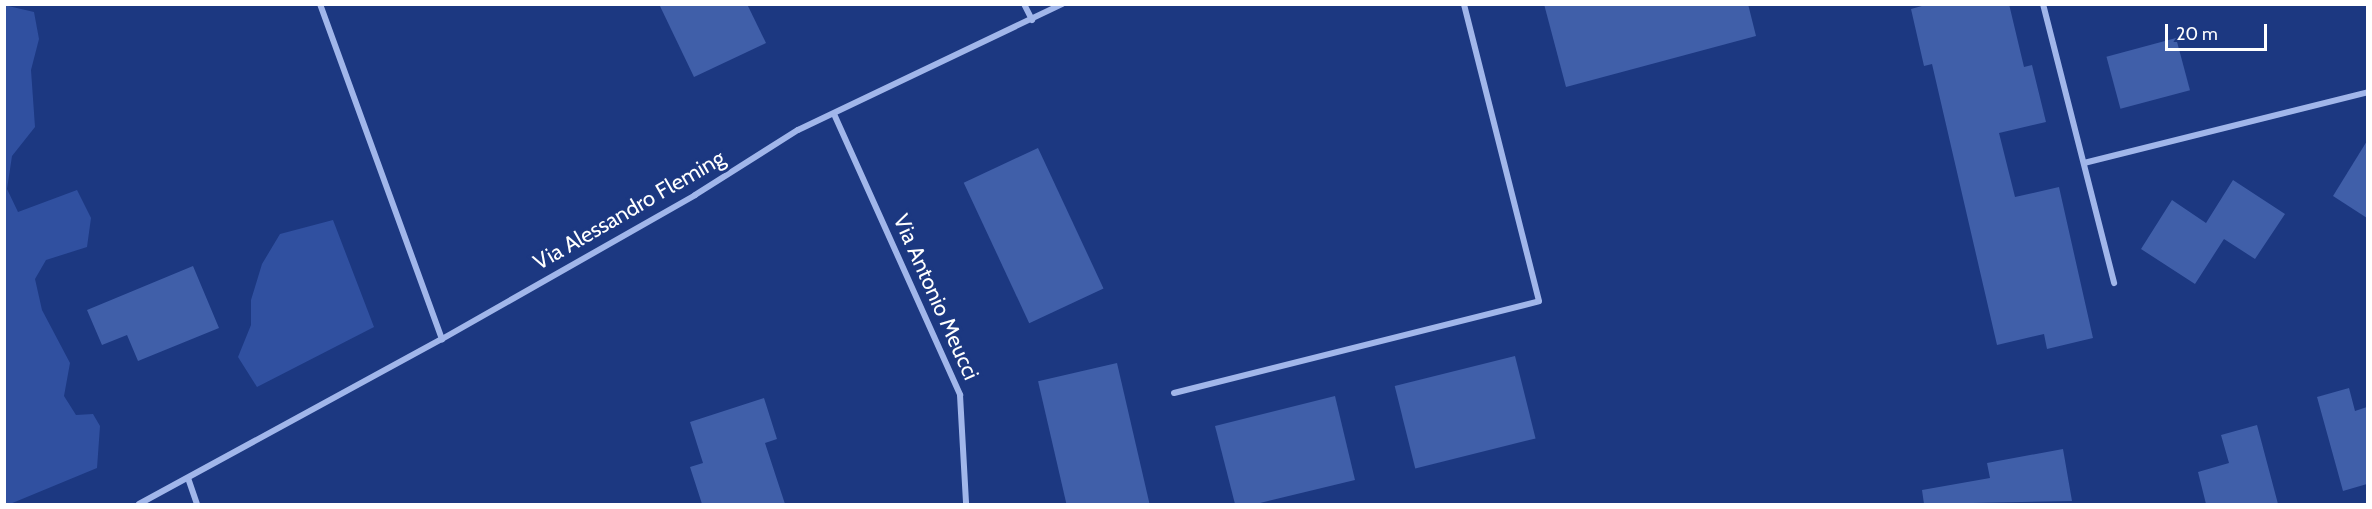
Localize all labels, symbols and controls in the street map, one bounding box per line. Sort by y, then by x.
scale bar [2168,12,2270,50]
text: 20 m [2176,23,2218,45]
street label: Via Alessandro Fleming [529,144,729,276]
street label: Via Antonio Meucci [888,210,984,384]

